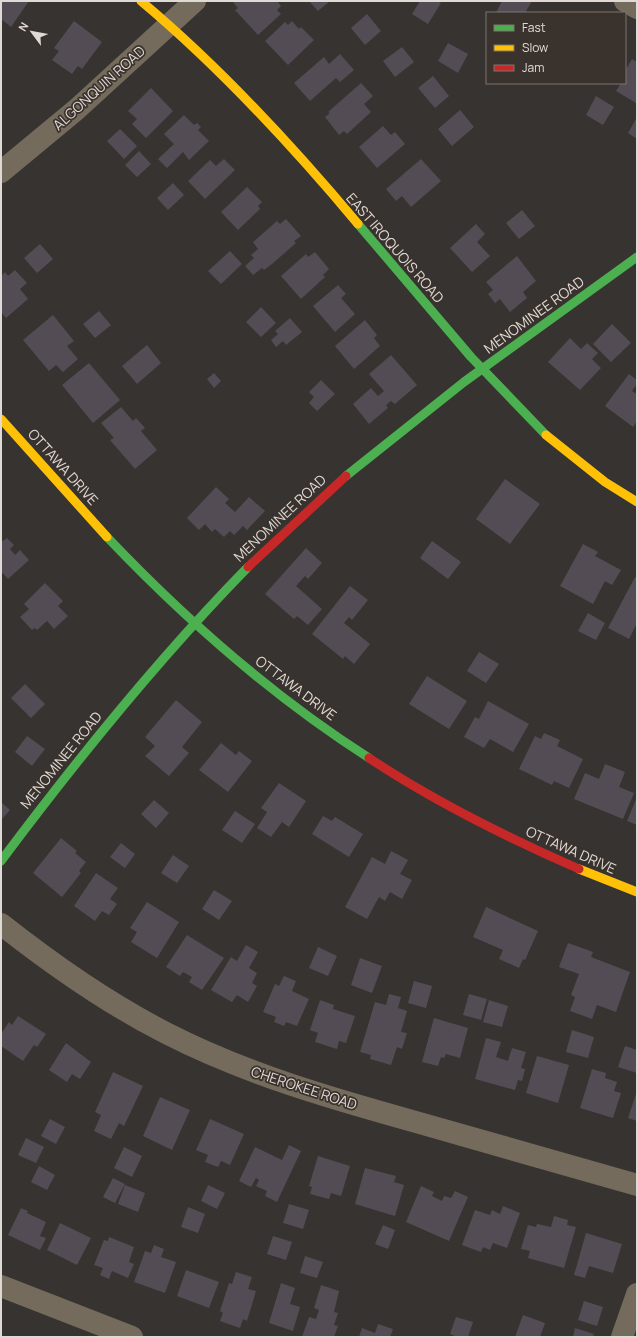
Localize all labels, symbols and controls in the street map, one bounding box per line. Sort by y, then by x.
north arrow [12,12,52,52]
legend [486,12,626,84]
text: N [15,19,32,34]
text: Fast [522,19,546,36]
text: Slow [522,39,548,56]
street label: ALGONQUIN ROAD [49,41,149,134]
text: Jam [522,59,544,76]
street label: EAST IROQUOIS ROAD [342,189,448,307]
street label: MENOMINEE ROAD [480,272,588,357]
street label: OTTAWA DRIVE [24,424,103,509]
street label: MENOMINEE ROAD [229,470,330,565]
street label: OTTAWA DRIVE [252,651,341,724]
street label: MENOMINEE ROAD [16,707,106,812]
street label: OTTAWA DRIVE [523,821,619,878]
street label: CHEROKEE ROAD [249,1061,360,1114]

